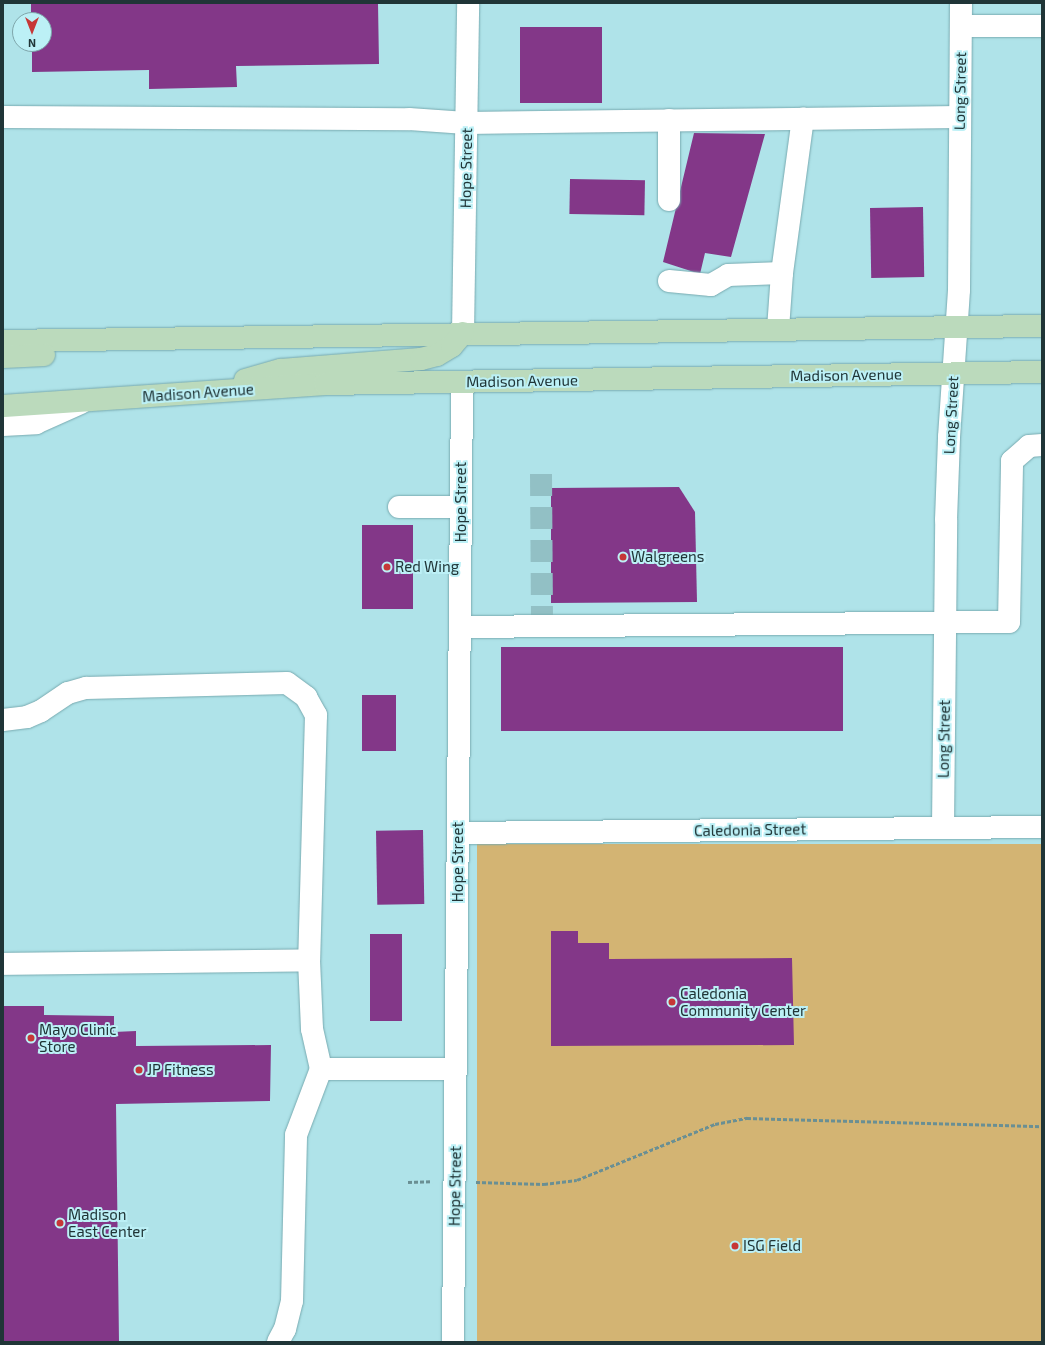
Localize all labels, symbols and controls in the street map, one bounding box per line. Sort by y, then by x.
north arrow [12,12,52,52]
text: N [28,37,36,50]
street label: Long Street [950,52,970,130]
street label: Hope Street [456,128,476,208]
street label: Madison Avenue [790,365,902,385]
street label: Madison Avenue [466,371,578,391]
street label: Long Street [940,375,962,455]
street label: Madison Avenue [141,380,255,406]
street label: Hope Street [452,462,470,542]
place label: Walgreens [631,548,704,566]
marker: Walgreens [618,552,628,562]
place label: Red Wing [395,558,459,576]
marker: Red Wing [382,562,392,572]
street label: Long Street [934,700,954,778]
street label: Caledonia Street [694,820,806,840]
street label: Hope Street [449,822,467,902]
place label: Caledonia Community Center [680,984,806,1019]
marker: Caledonia Community Center [667,997,677,1007]
place label: Mayo Clinic Store [39,1020,117,1055]
marker: Mayo Clinic Store [26,1033,36,1043]
place label: JP Fitness [147,1061,214,1079]
marker: JP Fitness [134,1065,144,1075]
street label: Hope Street [445,1146,465,1226]
place label: Madison East Center [68,1205,146,1240]
marker: Madison East Center [55,1218,65,1228]
place label: ISG Field [743,1237,801,1255]
marker: ISG Field [730,1241,740,1251]

